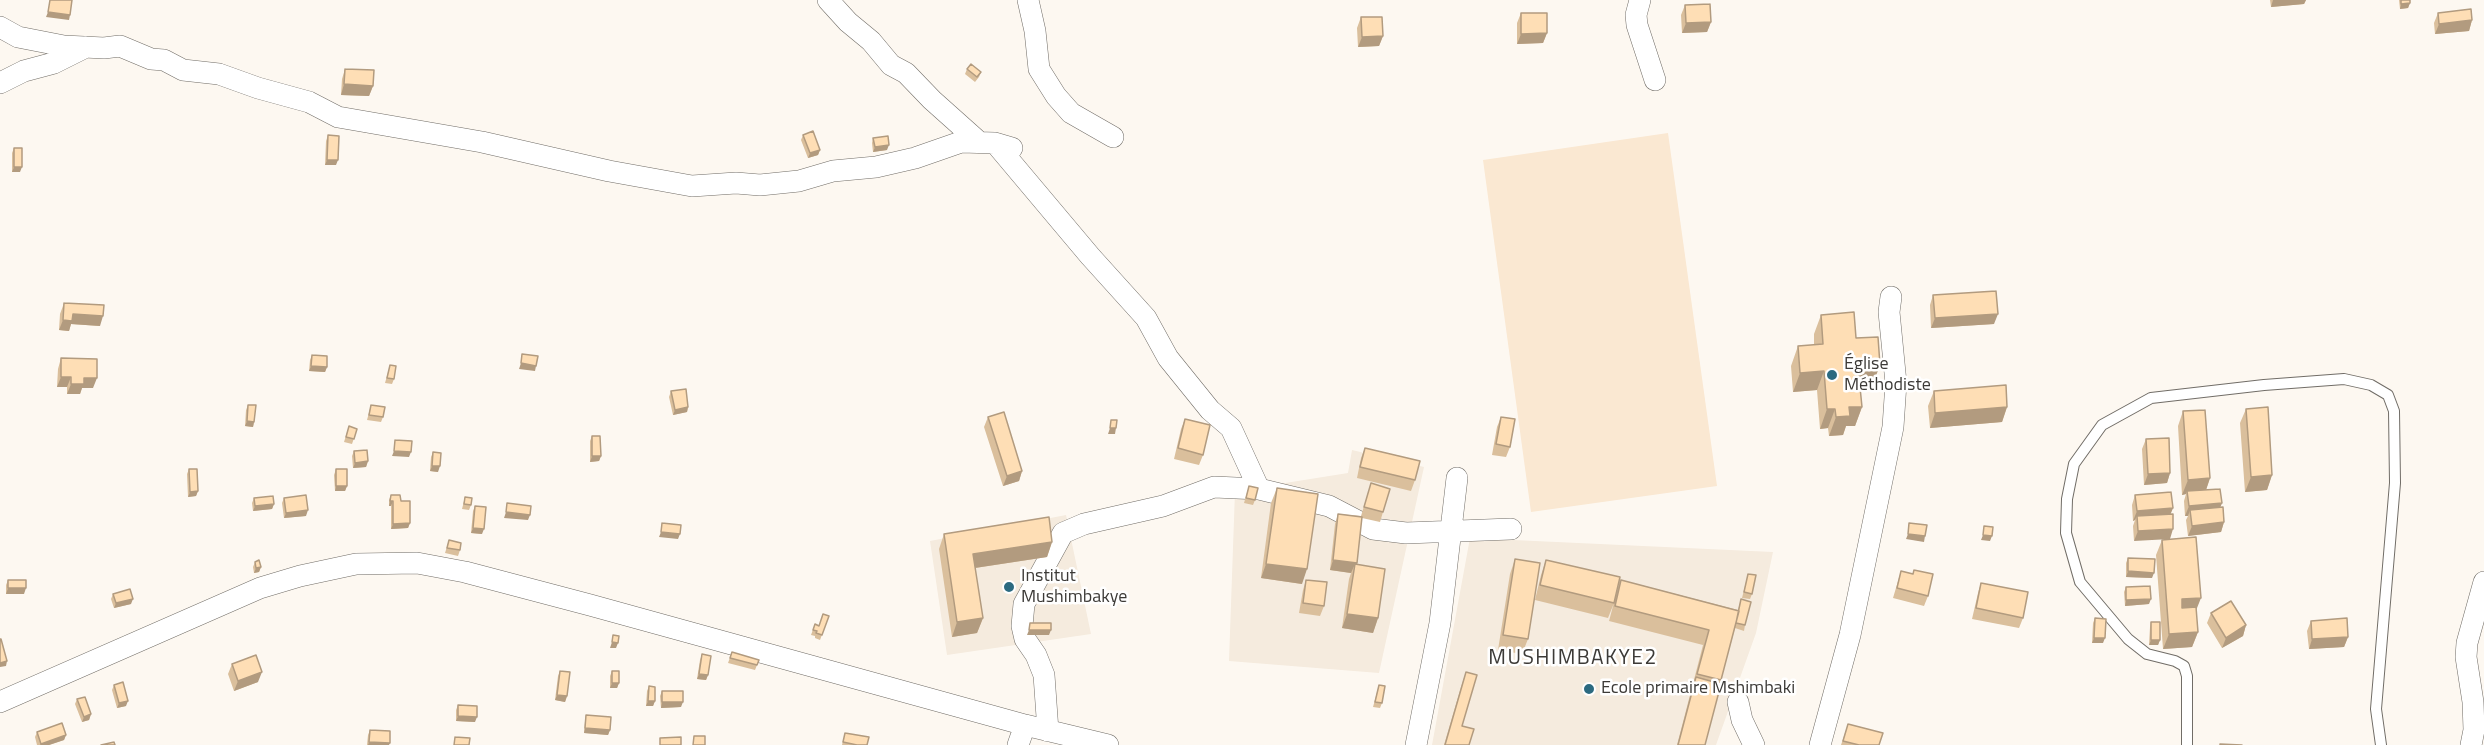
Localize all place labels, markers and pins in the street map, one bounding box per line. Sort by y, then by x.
place label: Église Méthodiste [1844,354,1931,397]
marker: Église Méthodiste [1825,368,1839,382]
place label: Institut Mushimbakye [1021,566,1127,608]
marker: Institut Mushimbakye [1002,580,1016,594]
place label: Ecole primaire Mshimbaki [1601,678,1795,700]
marker: Ecole primaire Mshimbaki [1582,682,1596,696]

